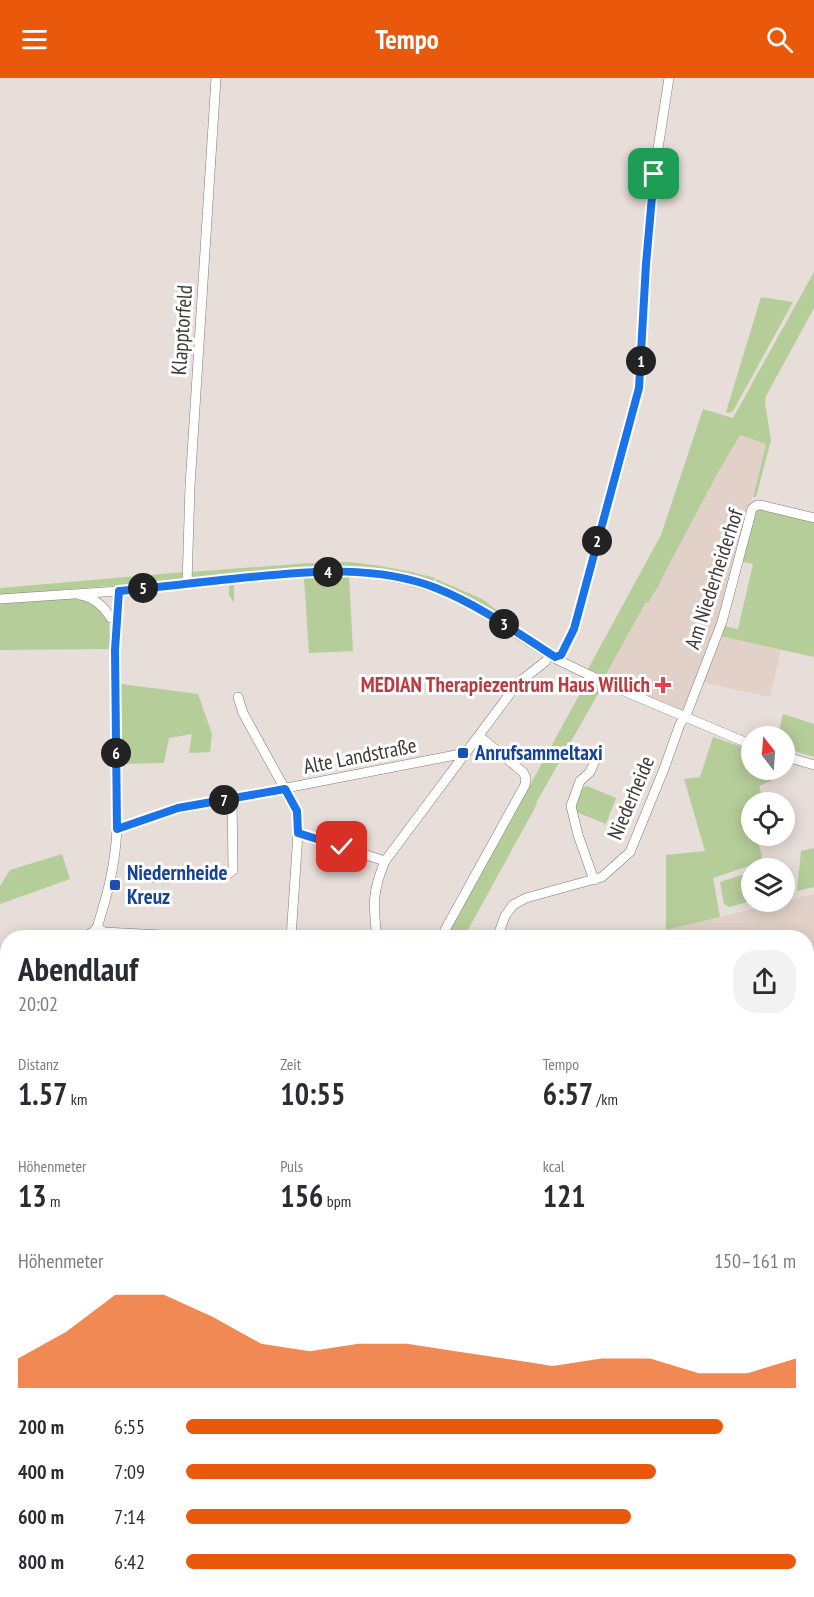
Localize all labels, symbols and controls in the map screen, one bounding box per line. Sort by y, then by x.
text: Tempo [375,22,439,56]
icon: menu [18,23,51,56]
icon: search [763,23,796,56]
pin [628,148,679,199]
icon: arrive [637,157,670,190]
street label: Klapptorfeld [165,284,198,376]
pin: 1 [626,346,656,376]
text: 1 [637,351,645,371]
street label: Am Niederheiderhof [678,505,749,652]
pin: 2 [582,526,612,556]
text: 2 [593,531,601,551]
pin: 4 [313,557,343,587]
text: 4 [324,562,332,582]
pin: 5 [128,573,158,603]
text: 5 [139,578,147,598]
pin: 3 [489,609,519,639]
text: 3 [500,614,508,634]
place label: MEDIAN Therapiezentrum Haus Willich [361,671,650,698]
marker: MEDIAN Therapiezentrum Haus Willich [654,676,672,694]
north arrow [741,726,795,780]
map controls [741,726,795,912]
street label: Alte Landstraße [301,731,419,780]
pin: 6 [101,738,131,768]
place label: Anrufsammeltaxi [474,739,603,766]
text: 6 [112,743,120,763]
marker: Anrufsammeltaxi [456,746,470,760]
street label: Niederheide [601,752,660,844]
pin: 7 [209,785,239,815]
text: 7 [220,790,228,810]
button: locate [741,792,795,846]
pin [316,821,367,872]
icon: check [325,830,358,863]
button: layers [741,858,795,912]
place label: Niedernheide Kreuz [127,859,227,910]
marker: Niedernheide Kreuz [108,878,122,892]
text: Abendlauf [18,947,138,990]
button: share [733,950,796,1013]
text: 20:02 [18,991,58,1017]
text: Distanz [18,1054,59,1074]
text: Zeit [280,1054,301,1074]
text: Tempo [543,1054,579,1074]
text: 1.57 [18,1074,67,1113]
text: 10:55 [280,1074,345,1113]
text: 6:57 [543,1074,593,1113]
text: km [67,1089,87,1109]
text: /km [593,1089,618,1109]
text: Höhenmeter [18,1156,86,1176]
text: Puls [280,1156,303,1176]
text: kcal [543,1156,565,1176]
text: 13 [18,1176,47,1215]
text: 156 [280,1176,323,1215]
text: 121 [543,1176,586,1215]
text: m [47,1191,61,1211]
text: bpm [323,1191,351,1211]
text: Höhenmeter [18,1248,104,1274]
text: 150–161 m [714,1248,796,1274]
text: 200 m [18,1414,64,1440]
text: 6:55 [114,1414,145,1440]
text: 400 m [18,1459,64,1485]
text: 7:09 [114,1459,145,1485]
text: 600 m [18,1504,64,1530]
text: 7:14 [114,1504,145,1530]
text: 800 m [18,1549,64,1575]
text: 6:42 [114,1549,145,1575]

